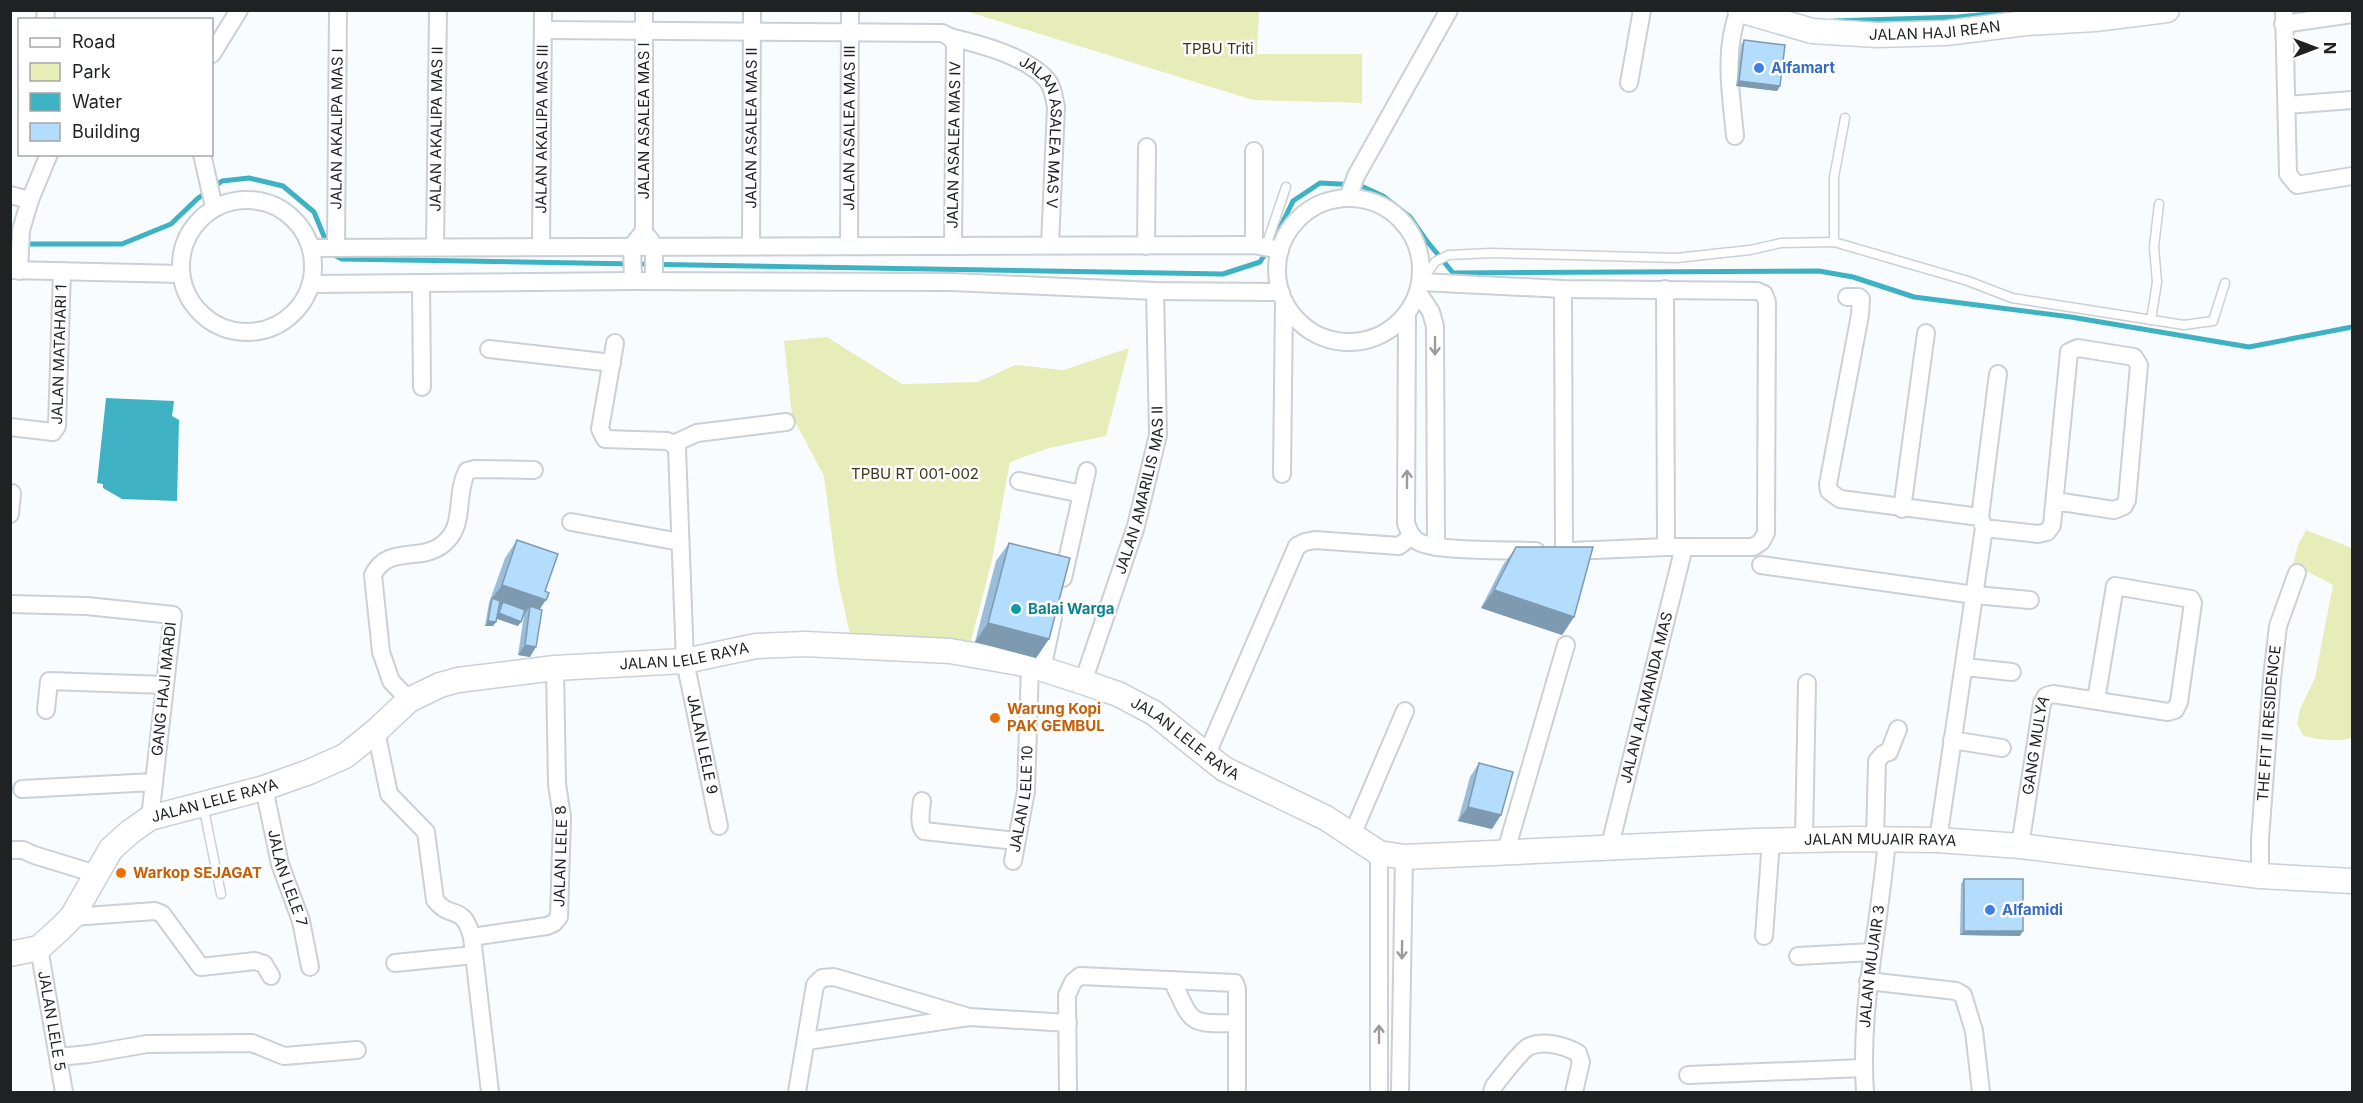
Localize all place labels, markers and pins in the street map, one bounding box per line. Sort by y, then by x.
place label: Alfamart [1771,58,1835,77]
marker: Alfamart [1752,61,1766,75]
place label: Balai Warga [1028,599,1114,618]
marker: Balai Warga [1009,602,1023,616]
place label: Warung Kopi PAK GEMBUL [1007,699,1105,735]
marker: Warung Kopi PAK GEMBUL [988,711,1002,725]
place label: Warkop SEJAGAT [133,863,262,882]
marker: Warkop SEJAGAT [114,866,128,880]
place label: Alfamidi [2002,900,2063,919]
marker: Alfamidi [1983,903,1997,917]

